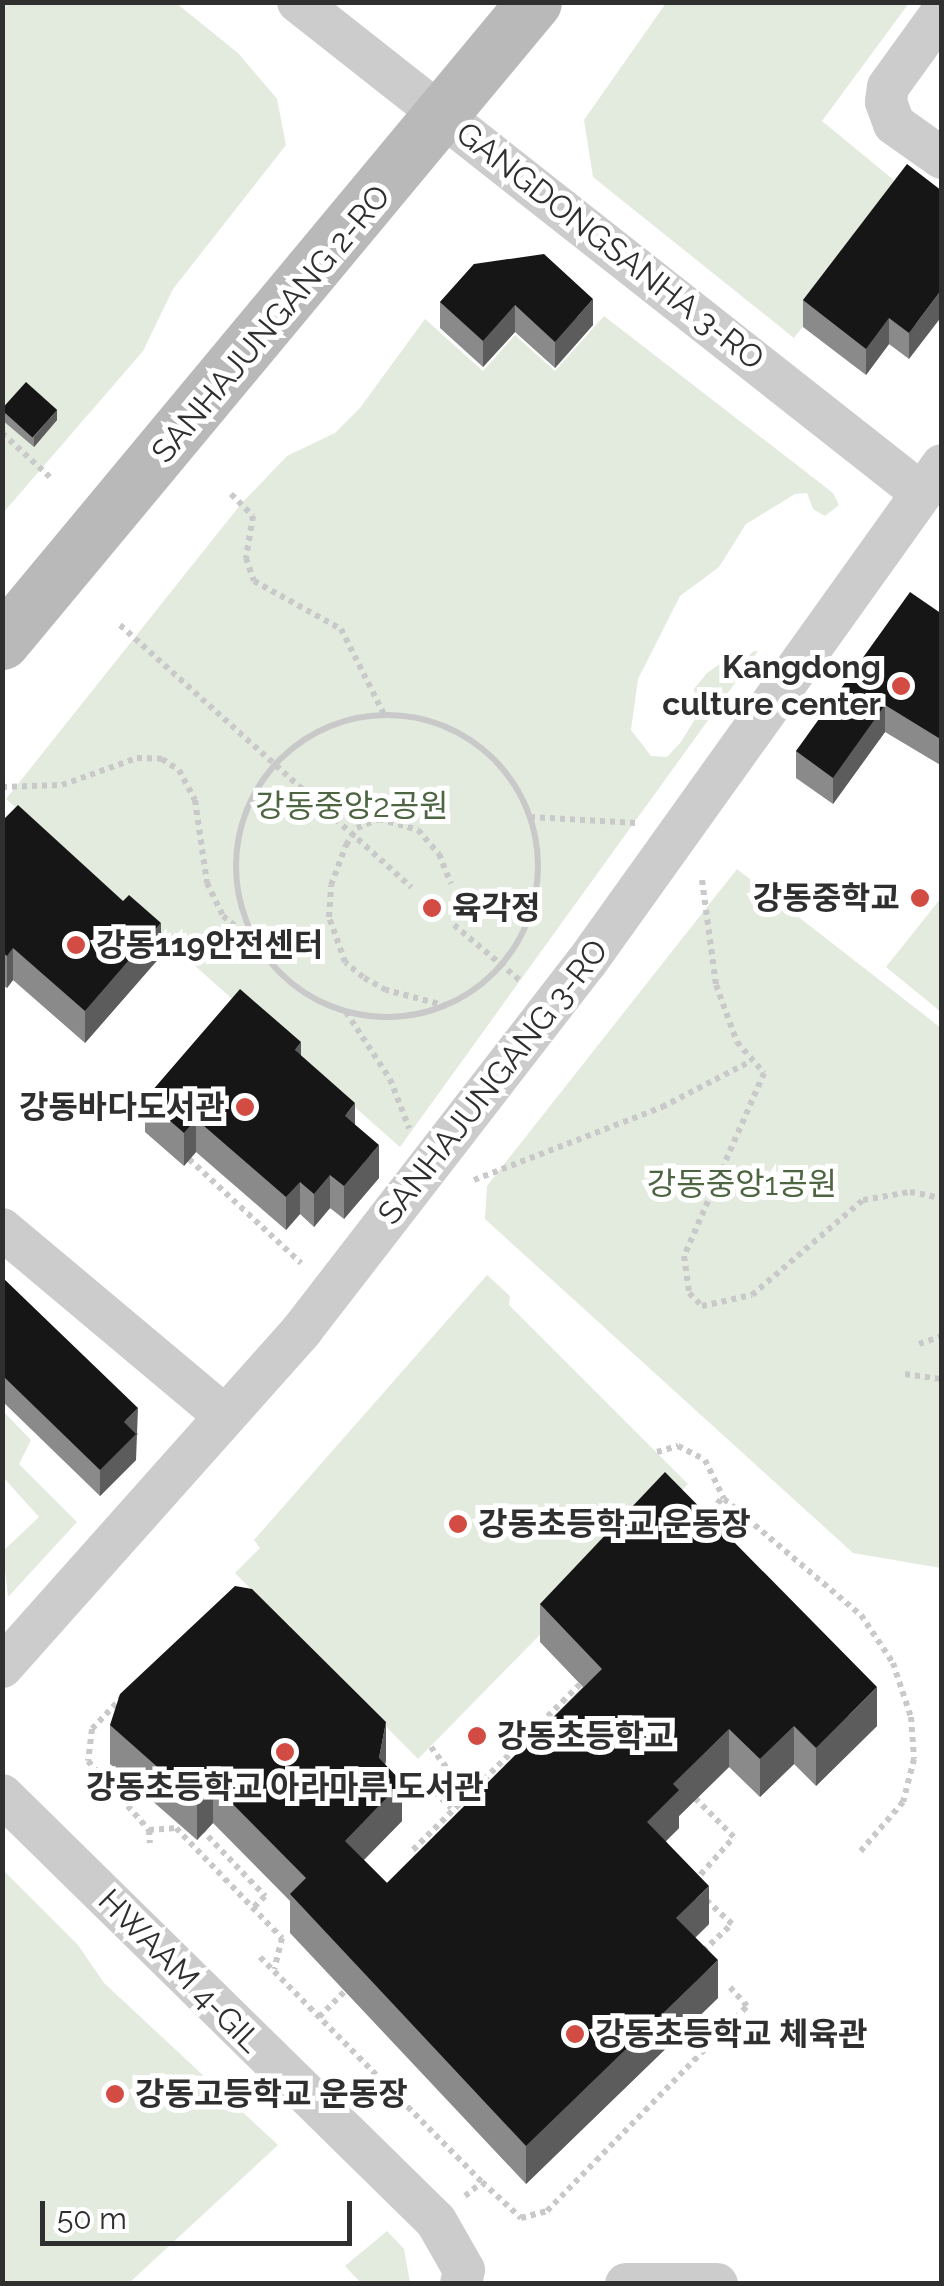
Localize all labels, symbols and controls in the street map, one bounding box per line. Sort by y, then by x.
street label: GANGDONGSANHA 3-RO [448,114,772,378]
street label: SANHAJUNGANG 2-RO [144,178,398,470]
place label: Kangdong culture center [662,649,881,724]
marker: Kangdong culture center [890,675,912,697]
park label: 강동중앙2공원 [255,787,449,825]
place label: 강동중학교 [753,879,900,917]
marker: 강동중학교 [909,887,931,909]
place label: 육각정 [452,889,540,927]
marker: 육각정 [421,897,443,919]
place label: 강동119안전센터 [96,926,323,964]
street label: SANHAJUNGANG 3-RO [370,932,616,1232]
marker: 강동119안전센터 [65,934,87,956]
place label: 강동바다도서관 [19,1088,225,1126]
marker: 강동바다도서관 [234,1096,256,1118]
park label: 강동중앙1공원 [647,1165,837,1203]
place label: 강동초등학교 운동장 [478,1505,751,1543]
marker: 강동초등학교 운동장 [447,1513,469,1535]
place label: 강동초등학교 [497,1717,674,1755]
marker: 강동초등학교 [466,1725,488,1747]
marker: 강동초등학교 아라마루 도서관 [274,1741,296,1763]
place label: 강동초등학교 아라마루 도서관 [86,1768,484,1806]
street label: HWAAM 4-GIL [90,1881,270,2061]
place label: 강동초등학교 체육관 [595,2015,868,2053]
marker: 강동초등학교 체육관 [564,2023,586,2045]
place label: 강동고등학교 운동장 [135,2075,408,2113]
marker: 강동고등학교 운동장 [104,2083,126,2105]
scale bar [45,2181,358,2243]
text: 50 m [57,2201,127,2236]

